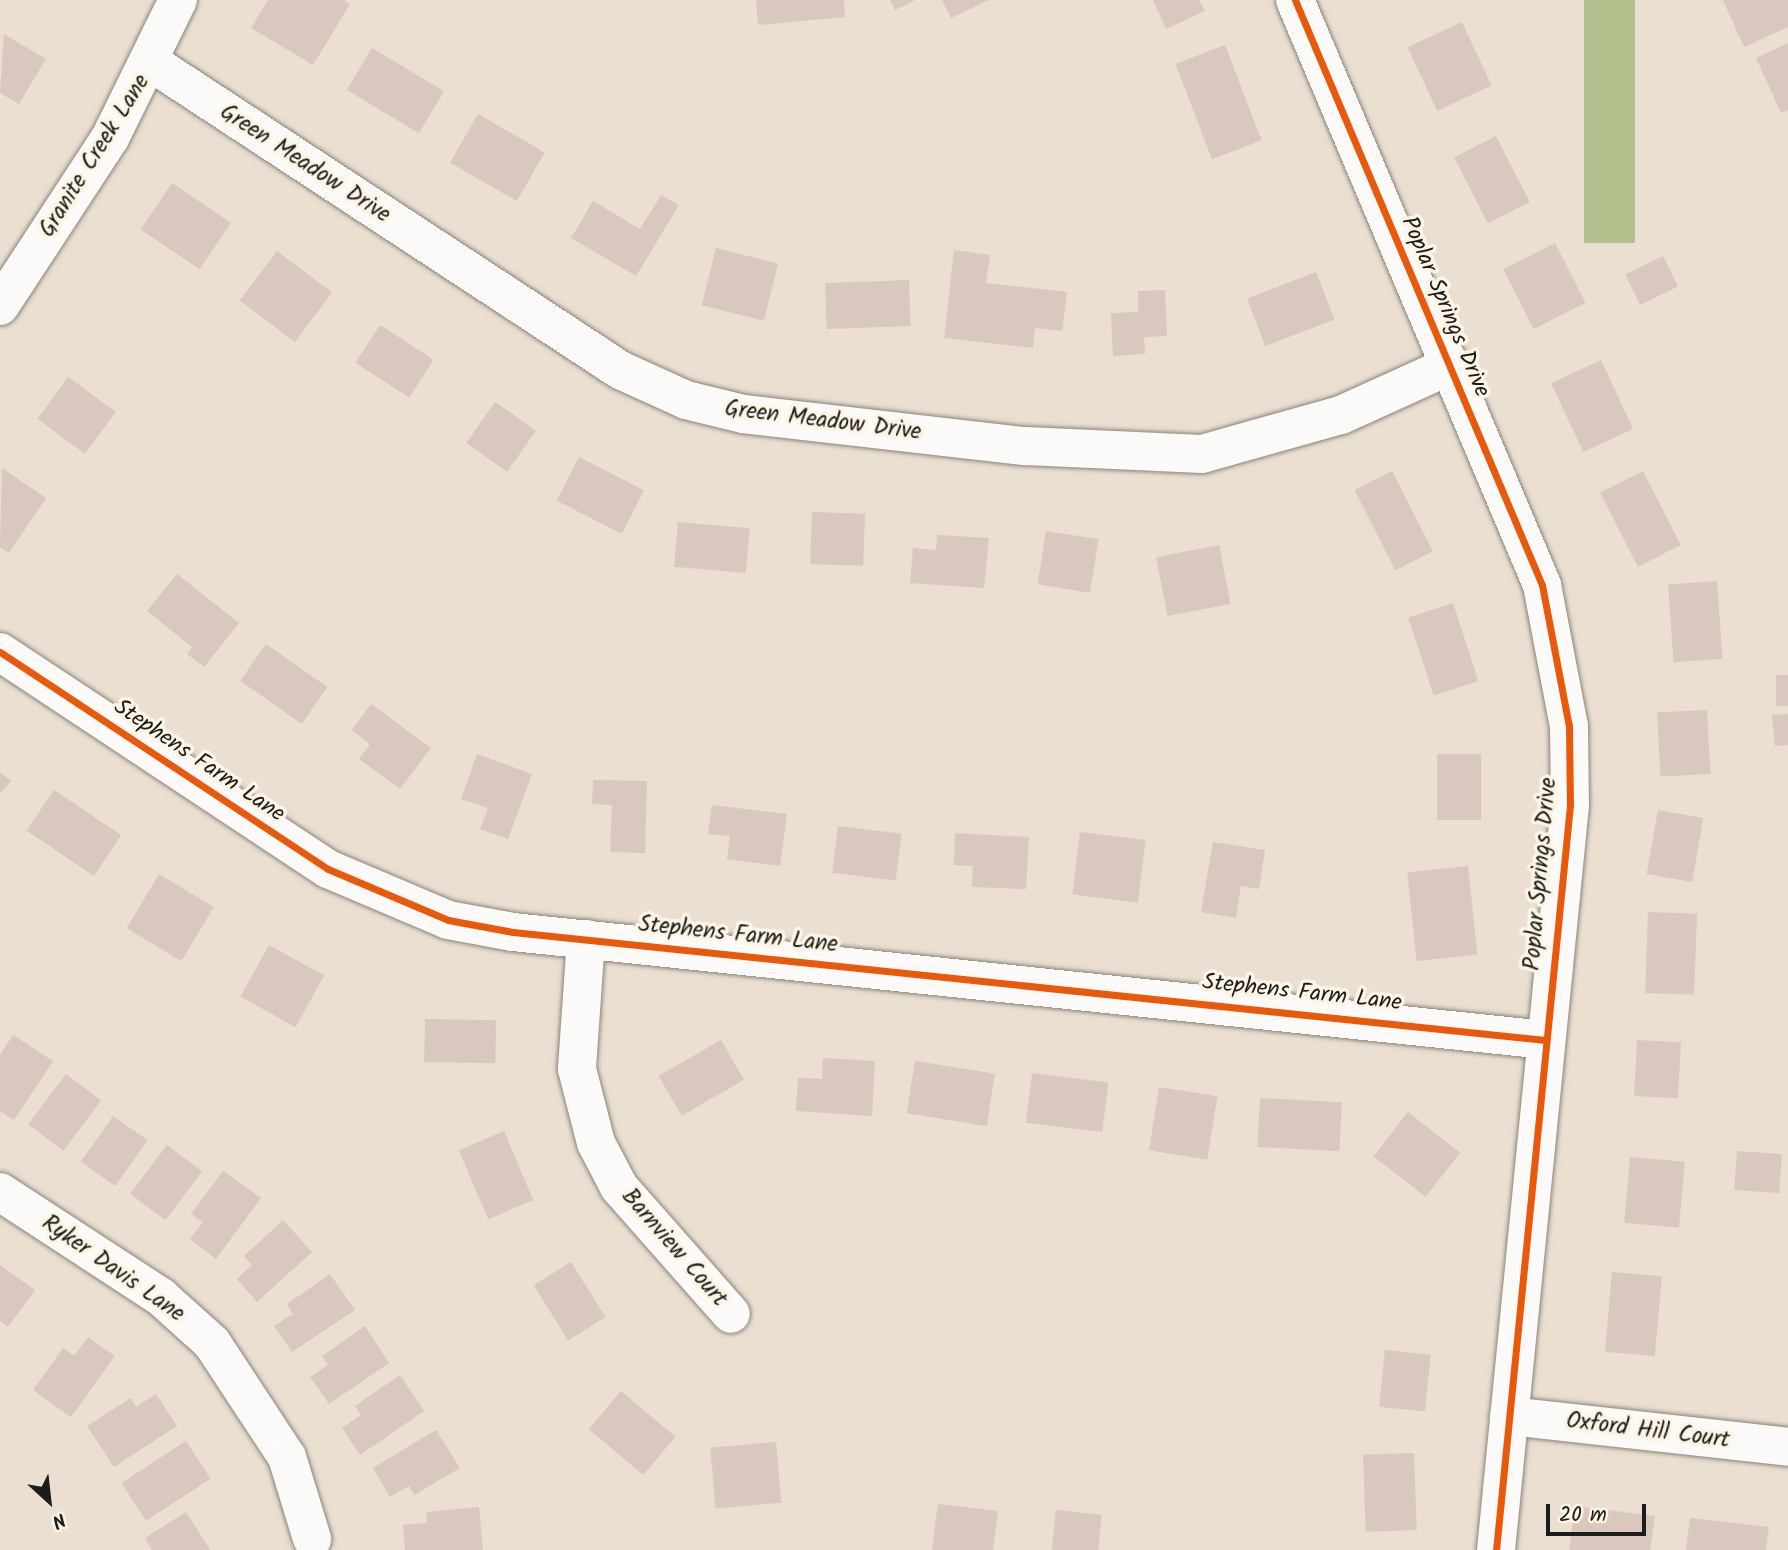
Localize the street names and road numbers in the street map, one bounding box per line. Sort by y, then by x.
street label: Granite Creek Lane [34,70,156,242]
street label: Green Meadow Drive [215,99,395,229]
street label: Poplar Springs Drive [1394,212,1496,402]
street label: Green Meadow Drive [723,395,923,447]
street label: Stephens Farm Lane [108,694,290,828]
street label: Poplar Springs Drive [1519,776,1563,972]
street label: Stephens Farm Lane [637,911,839,959]
street label: Stephens Farm Lane [1201,969,1403,1017]
street label: Barnview Court [615,1183,733,1313]
street label: Ryker Davis Lane [36,1210,190,1328]
street label: Oxford Hill Court [1565,1407,1731,1455]

